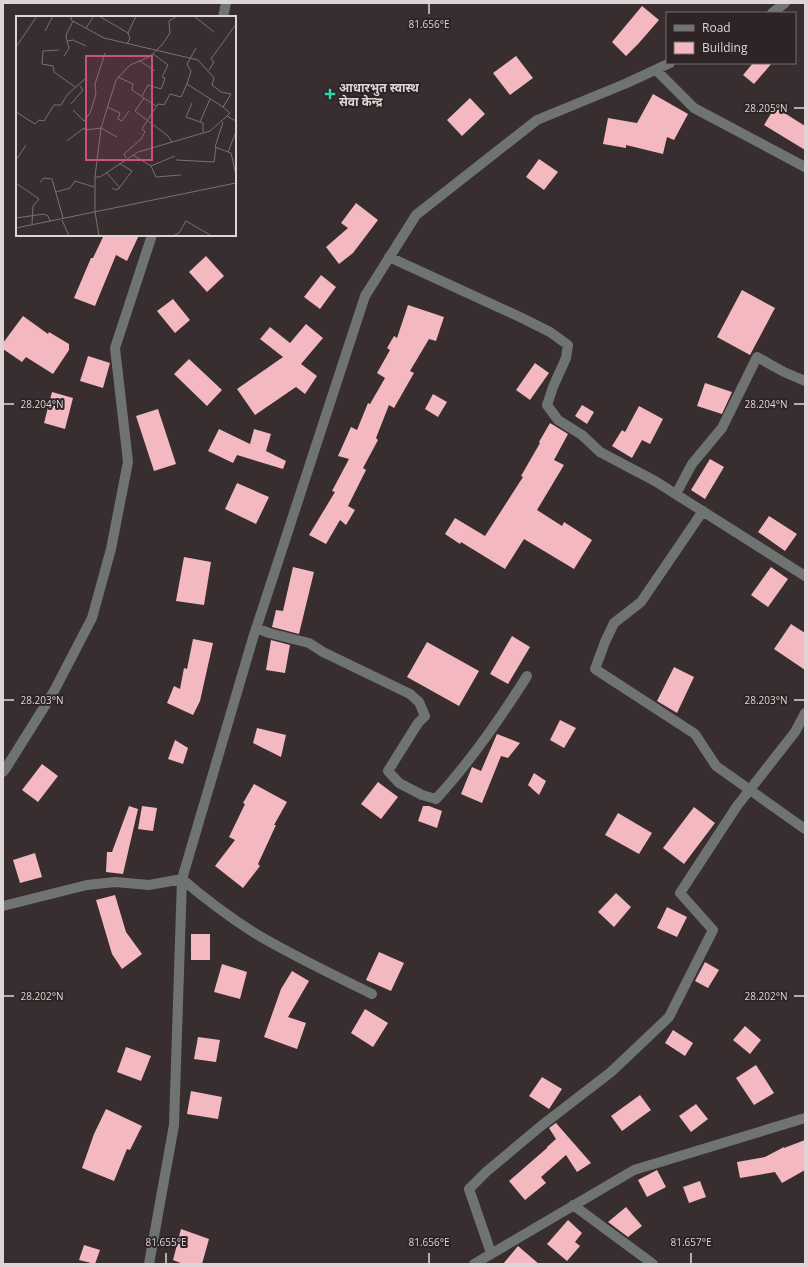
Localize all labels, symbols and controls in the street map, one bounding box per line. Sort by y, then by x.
legend [666,12,796,64]
inset map [16,16,236,236]
text: 81.656°E [408,17,450,31]
text: Road [702,19,731,36]
text: Building [702,39,748,56]
place label: आधारभुत स्वास्थ सेवा केन्द्र [339,79,419,110]
marker: आधारभुत स्वास्थ सेवा केन्द्र [324,88,336,100]
text: 28.205°N [744,101,788,115]
text: 28.204°N [20,397,64,411]
text: 28.204°N [744,397,788,411]
text: 28.203°N [20,693,64,707]
text: 28.203°N [744,693,788,707]
text: 28.202°N [20,989,64,1003]
text: 28.202°N [744,989,788,1003]
text: 81.655°E [145,1235,187,1249]
text: 81.656°E [408,1235,450,1249]
text: 81.657°E [670,1235,712,1249]

